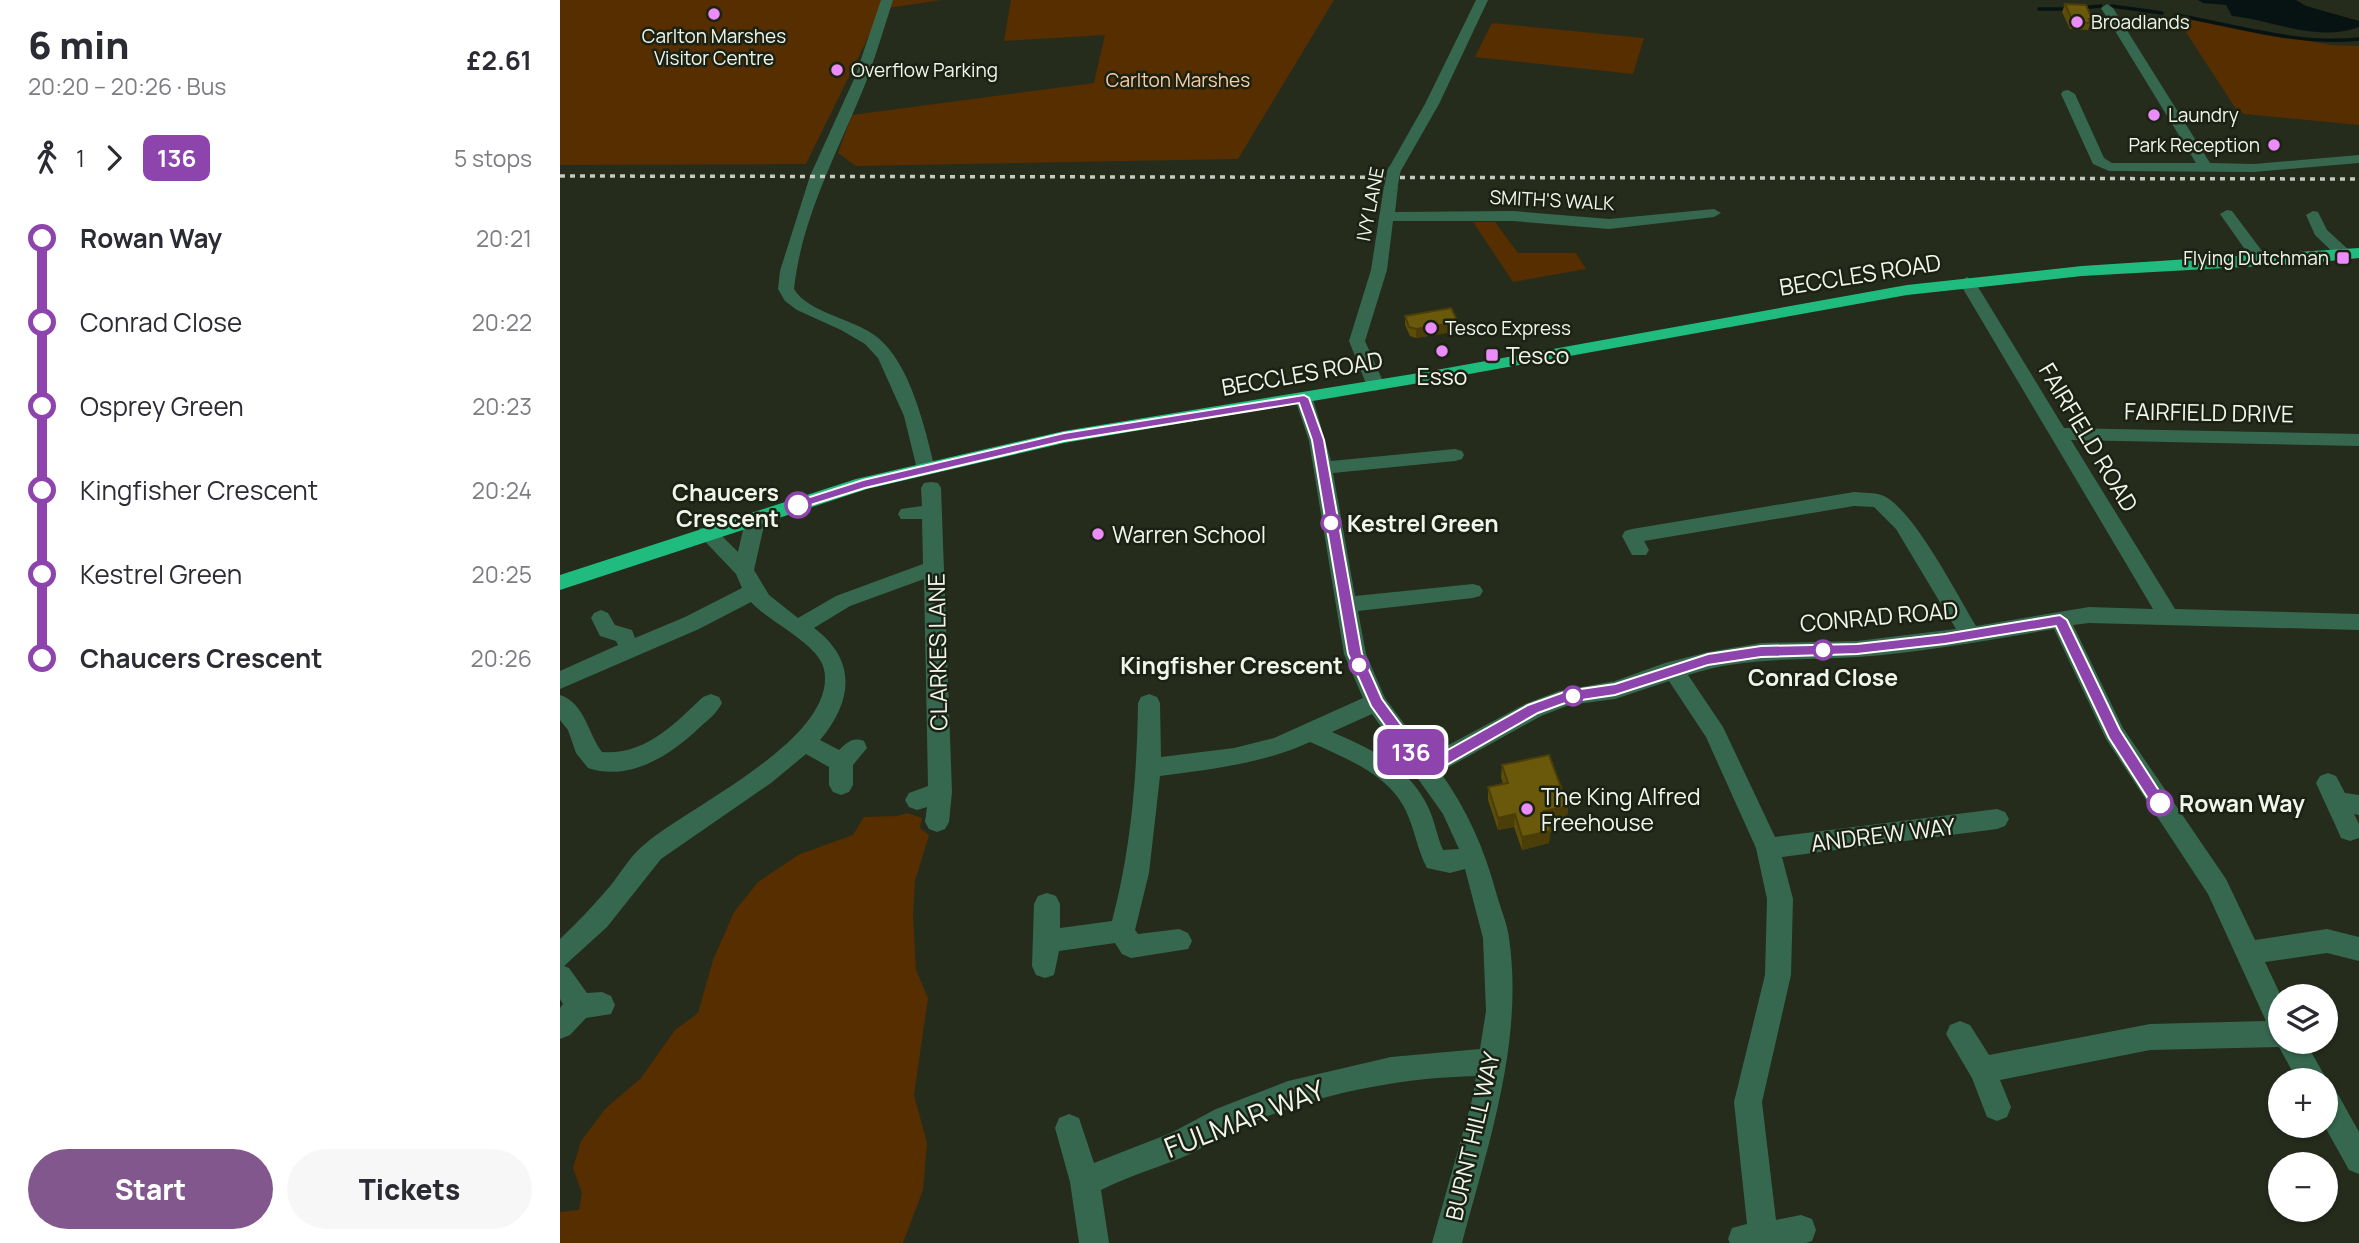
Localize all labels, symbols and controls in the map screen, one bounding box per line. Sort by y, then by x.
marker: Carlton Marshes Visitor Centre [706,6,722,22]
place label: Broadlands [2091,9,2190,35]
marker: Broadlands [2069,14,2085,30]
text: 6 min [28,18,129,70]
place label: Carlton Marshes Visitor Centre [642,23,786,71]
text: £2.61 [467,42,532,78]
place label: Overflow Parking [851,57,998,83]
marker: Overflow Parking [829,62,845,78]
park label: Carlton Marshes [1106,67,1250,93]
text: 20:20 – 20:26 · Bus [28,70,226,102]
place label: Laundry [2168,102,2239,128]
marker: Laundry [2146,107,2162,123]
place label: Park Reception [2128,132,2260,158]
marker: Park Reception [2266,137,2282,153]
icon: walk [28,139,66,177]
icon: forward [95,139,133,177]
text: 136 [157,141,196,174]
text: 1 [76,142,85,174]
text: 5 stops [454,142,532,174]
street label: IVY LANE [1350,165,1390,243]
street label: SMITH'S WALK [1489,184,1616,216]
text: Rowan Way [80,220,222,256]
text: 20:21 [476,222,532,254]
street label: BECCLES ROAD [1777,245,1943,303]
place label: Flying Dutchman [2183,245,2329,271]
marker: Flying Dutchman [2335,250,2351,266]
text: Conrad Close [80,304,242,340]
text: 20:22 [472,306,532,338]
place label: Tesco Express [1445,315,1571,341]
marker: Tesco Express [1423,320,1439,336]
place label: Tesco [1506,339,1569,371]
street label: BECCLES ROAD [1219,343,1385,403]
marker: Esso [1434,343,1450,359]
marker: Tesco [1484,347,1500,363]
street label: FAIRFIELD ROAD [2032,357,2146,517]
place label: Esso [1417,360,1467,392]
text: Osprey Green [80,388,244,424]
text: 20:23 [472,390,532,422]
street label: FAIRFIELD DRIVE [2124,395,2294,429]
text: Kingfisher Crescent [80,472,318,508]
text: 20:24 [472,474,532,506]
place label: Chaucers Crescent [672,476,779,534]
marker: Chaucers Crescent [785,492,811,518]
place label: Kestrel Green [1347,507,1499,539]
marker: Kestrel Green [1321,513,1341,533]
place label: Warren School [1112,518,1266,550]
marker: Warren School [1090,526,1106,542]
text: Kestrel Green [80,556,242,592]
text: 20:25 [472,558,532,590]
street label: CLARKES LANE [920,573,954,731]
street label: CONRAD ROAD [1799,593,1959,639]
text: Chaucers Crescent [80,640,322,676]
marker: Conrad Close [1813,640,1833,660]
text: 20:26 [471,642,532,674]
place label: Kingfisher Crescent [1120,649,1343,681]
marker: Kingfisher Crescent [1349,655,1369,675]
place label: Conrad Close [1748,661,1898,693]
unlabelled marker [1563,686,1583,706]
line badge: 136 [1371,729,1451,775]
text: 136 [1391,735,1431,768]
place label: The King Alfred Freehouse [1541,780,1701,838]
place label: Rowan Way [2179,787,2305,819]
marker: Rowan Way [2147,790,2173,816]
marker: The King Alfred Freehouse [1519,801,1535,817]
street label: ANDREW WAY [1809,809,1957,859]
map controls [2268,984,2338,1222]
button: layers [2268,984,2338,1054]
street label: BURNT HILL WAY [1437,1048,1507,1223]
button: + [2268,1068,2338,1138]
street label: FULMAR WAY [1159,1070,1330,1166]
button: Start [28,1149,273,1229]
button: Tickets [287,1149,532,1229]
button: − [2268,1152,2338,1222]

